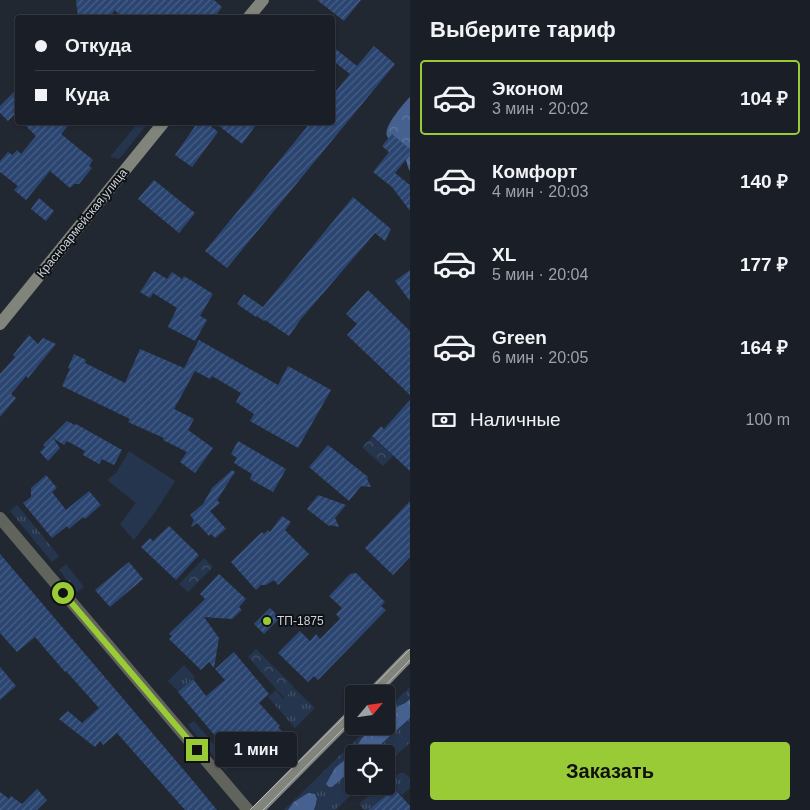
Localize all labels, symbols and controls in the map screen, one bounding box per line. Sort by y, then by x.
text: Выберите тариф [430,17,616,42]
text: Откуда [65,35,131,56]
icon: car [432,75,477,120]
text: Эконом [492,78,563,99]
text: Куда [65,84,109,105]
text: 104 ₽ [740,88,788,109]
text: 3 мин · 20:02 [492,100,588,117]
icon: car [432,158,477,203]
text: Комфорт [492,161,577,182]
street label: Красноармейская улица [34,166,130,280]
text: 140 ₽ [740,171,788,192]
text: 4 мин · 20:03 [492,183,588,200]
icon: car [432,241,477,286]
text: XL [492,244,516,265]
text: 177 ₽ [740,254,788,275]
text: 5 мин · 20:04 [492,266,588,283]
icon: car [432,324,477,369]
text: Green [492,327,547,348]
text: 164 ₽ [740,337,788,358]
text: 6 мин · 20:05 [492,349,588,366]
icon: cash [430,406,458,434]
text: Наличные [470,409,561,430]
text: 100 m [746,411,790,428]
route start [52,582,74,604]
place label: ТП-1875 [277,614,324,628]
marker: ТП-1875 [261,615,273,627]
north arrow [345,685,395,735]
map controls [345,685,395,795]
callout: 1 мин [214,732,297,768]
route end [186,739,208,761]
text: 1 мин [234,741,278,758]
button: Заказать [430,742,790,800]
button: locate [345,745,395,795]

